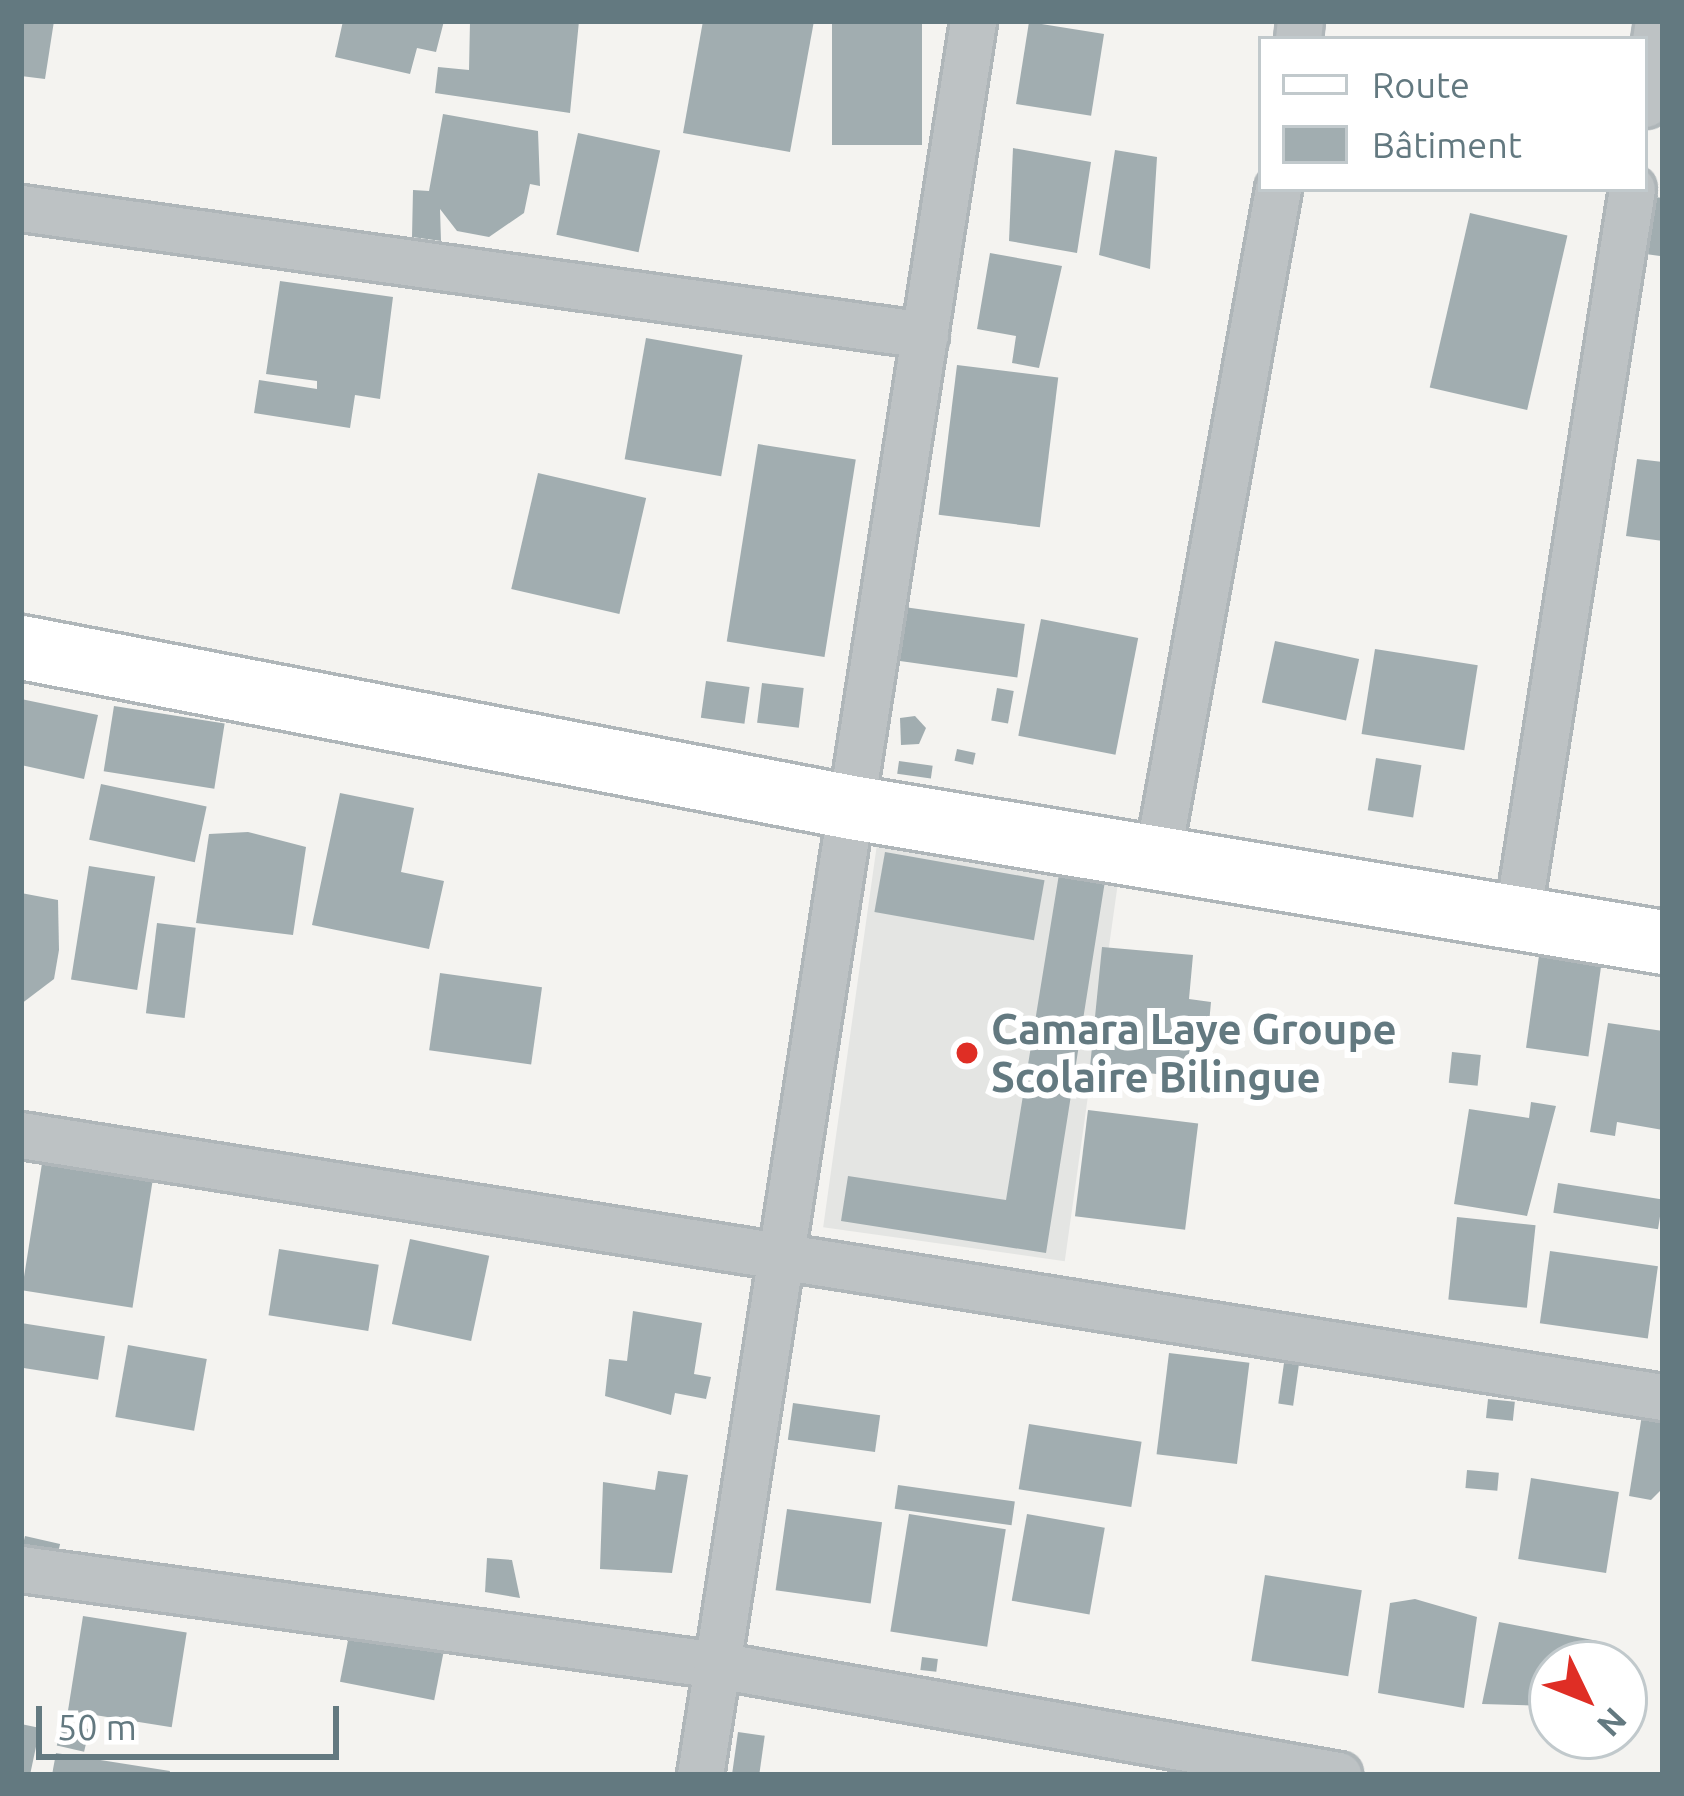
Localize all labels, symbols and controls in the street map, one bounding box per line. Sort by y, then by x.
legend [1258,36,1648,192]
text: Route [1372,64,1470,105]
text: Bâtiment [1372,124,1522,165]
place label: Camara Laye Groupe Scolaire Bilingue [991,1004,1397,1102]
marker: Camara Laye Groupe Scolaire Bilingue [954,1040,980,1066]
north arrow [1528,1640,1648,1760]
scale bar [42,1682,345,1756]
text: N [1591,1701,1634,1744]
text: 50 m [57,1706,137,1747]

